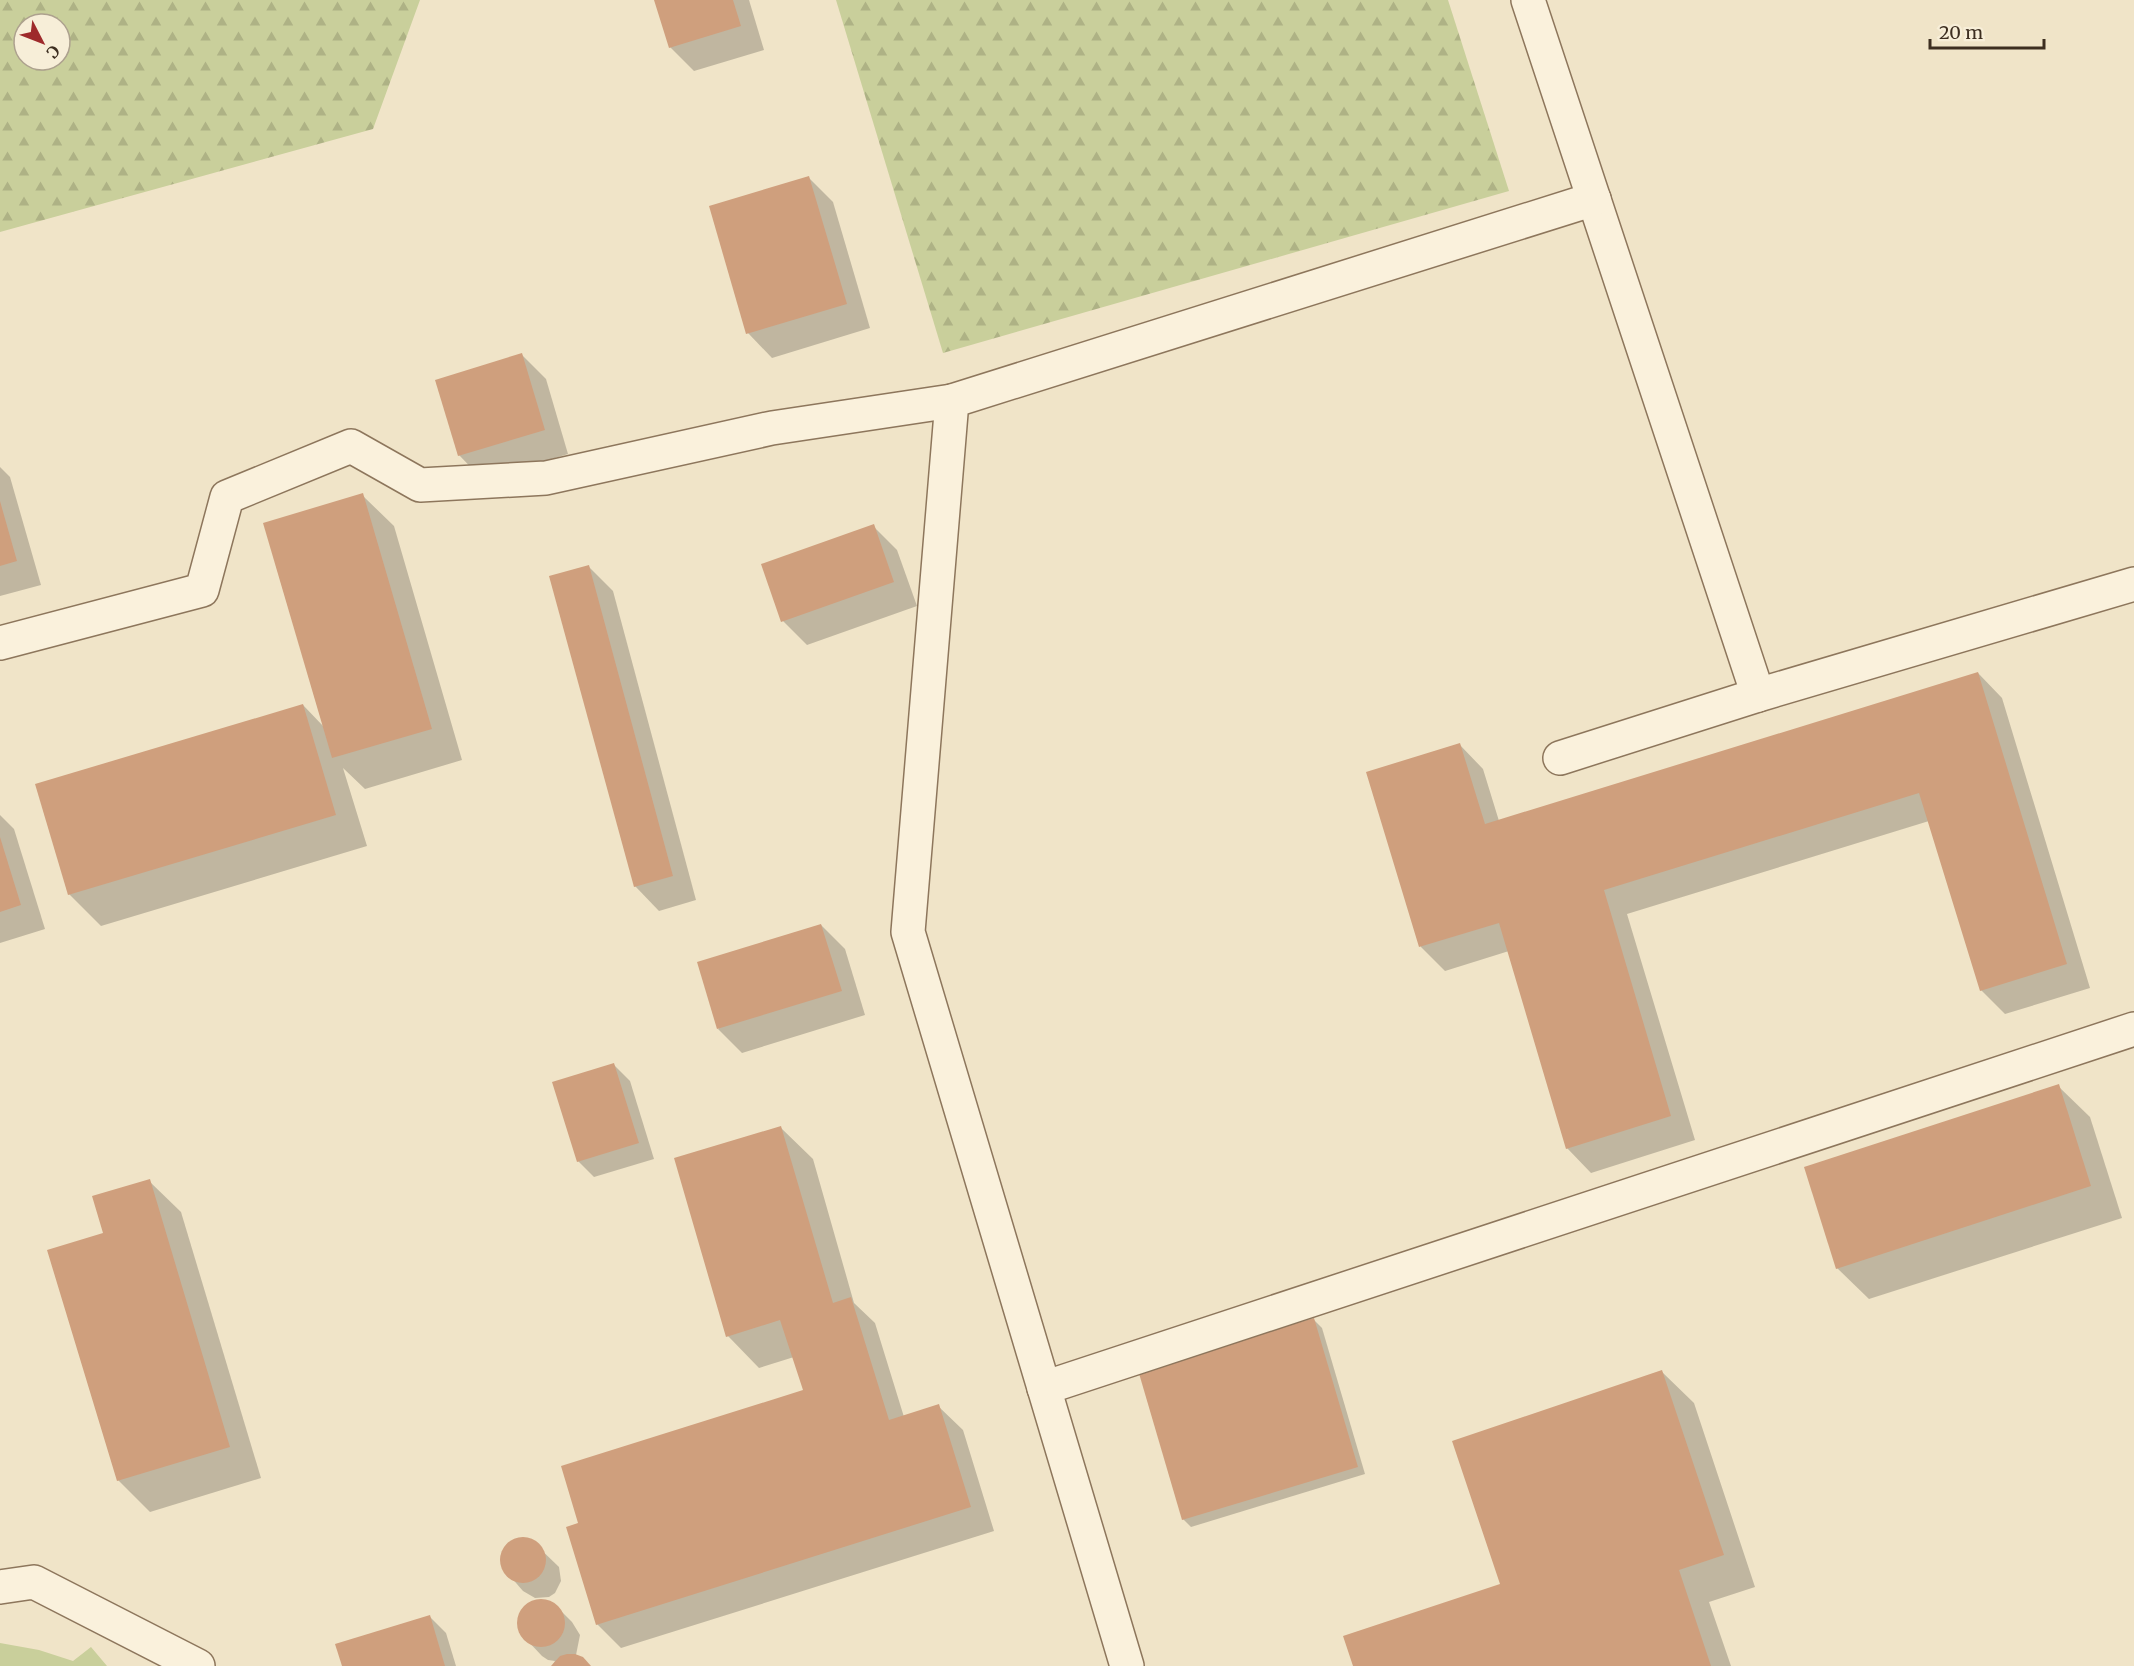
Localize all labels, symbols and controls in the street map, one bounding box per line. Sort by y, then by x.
north arrow [12,12,72,72]
scale bar [1930,12,2044,50]
text: 20 m [1939,21,1983,44]
text: С [42,41,64,63]

